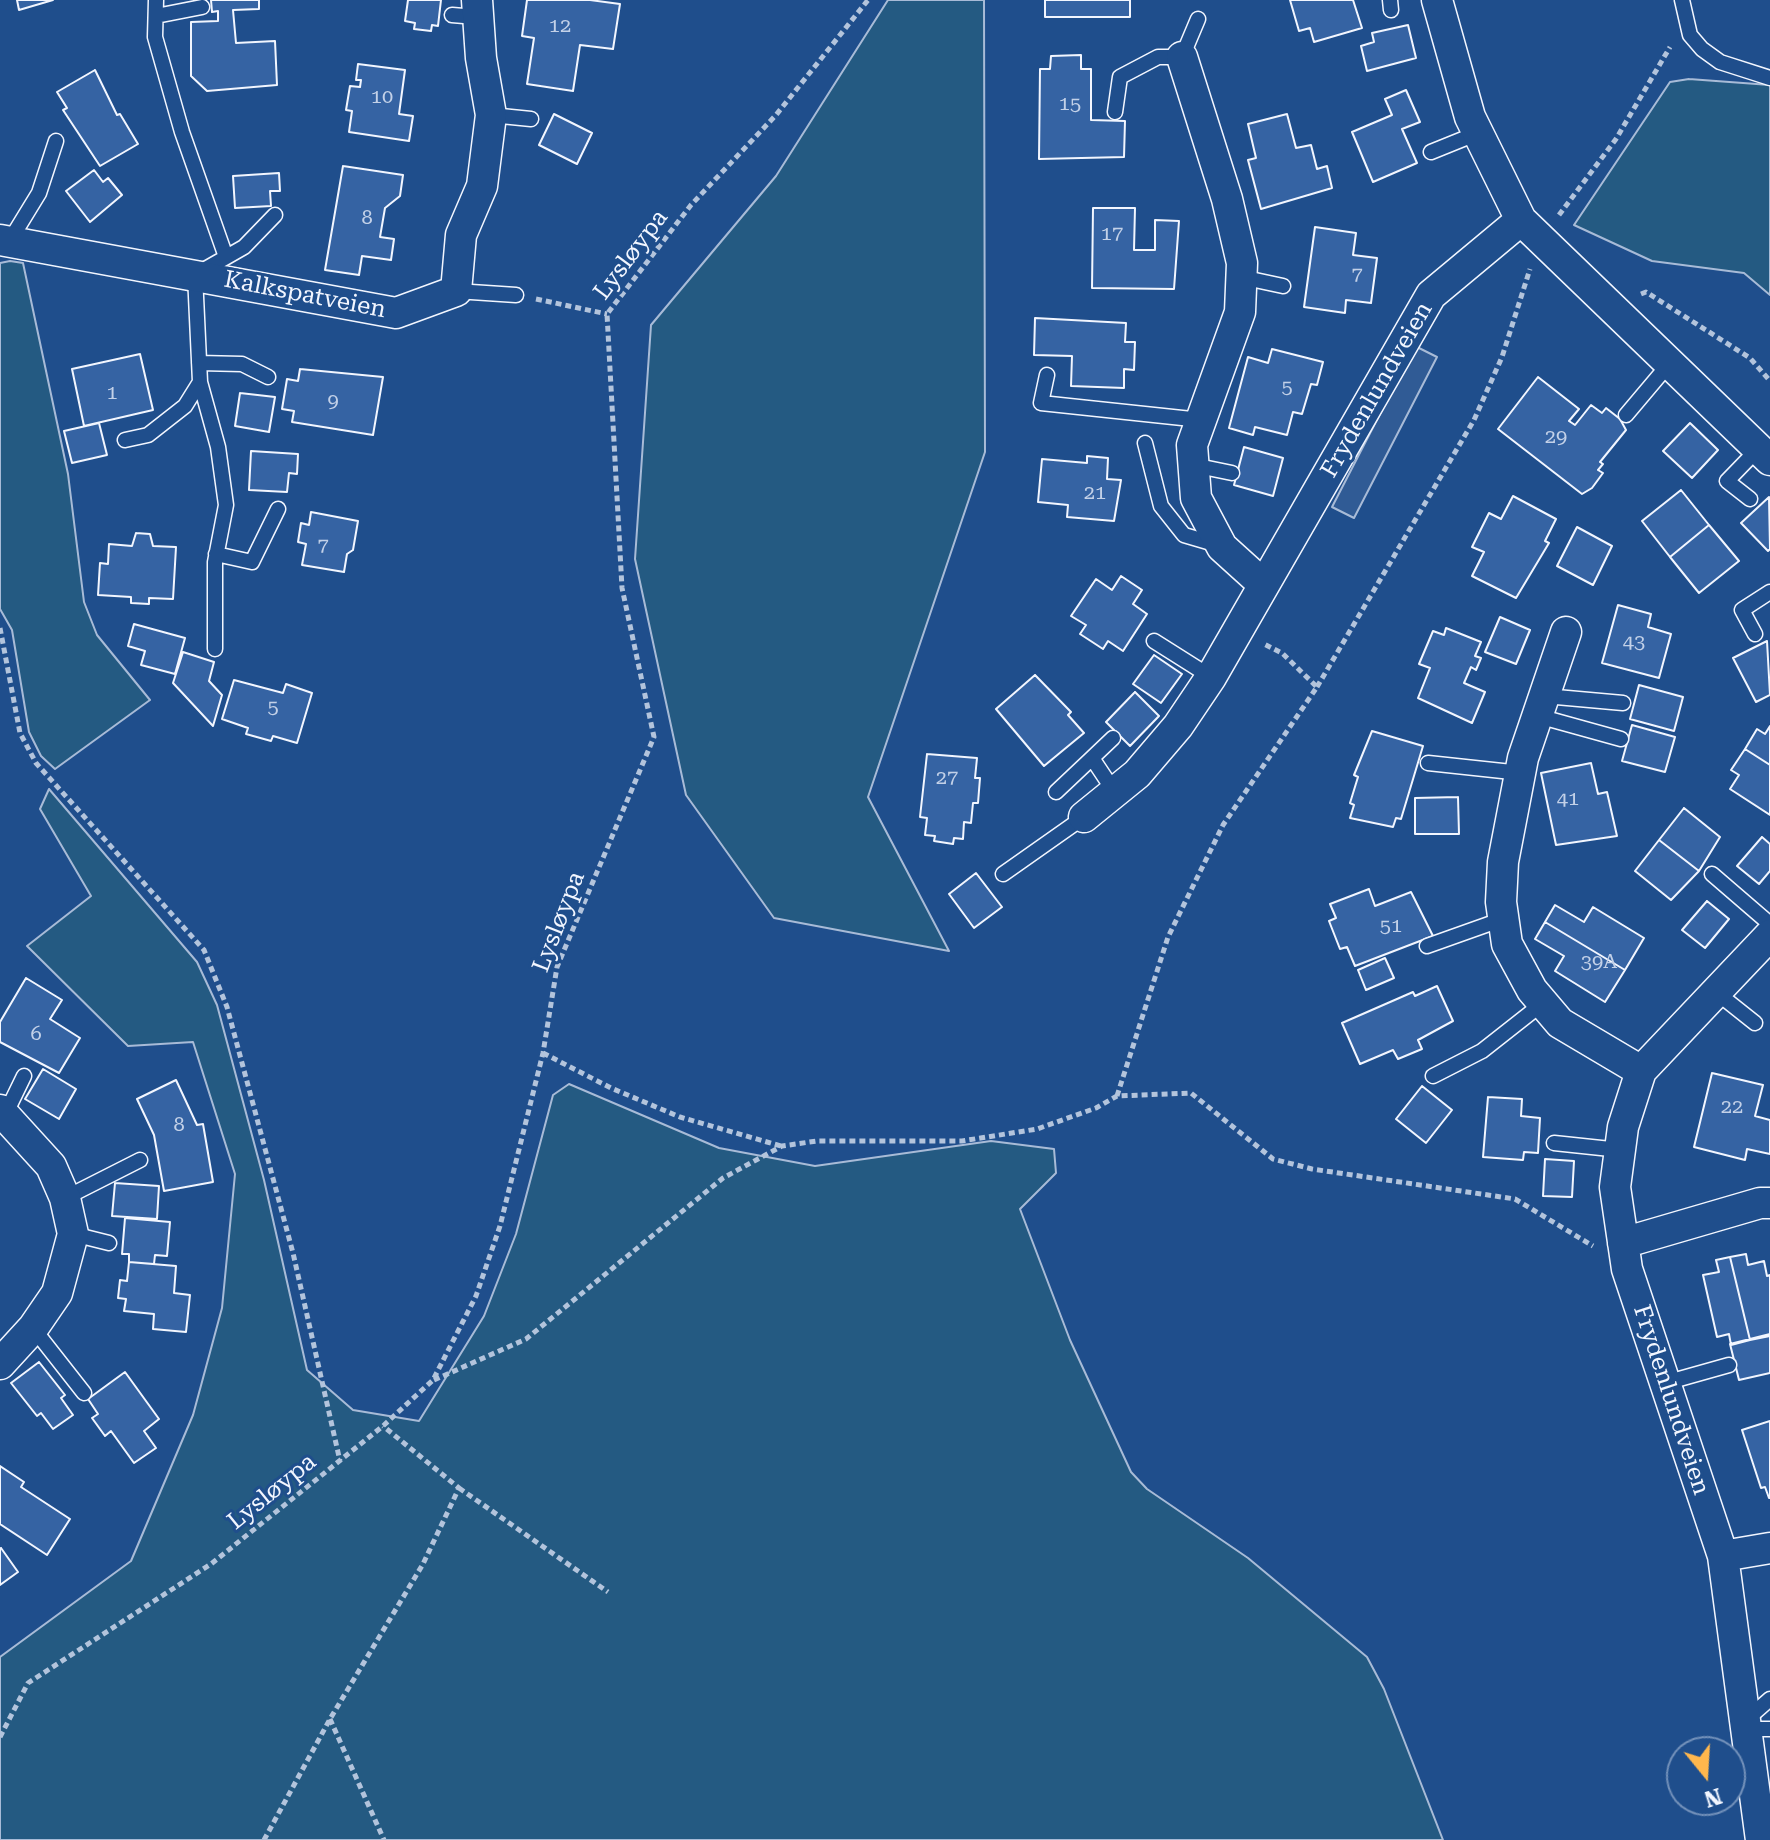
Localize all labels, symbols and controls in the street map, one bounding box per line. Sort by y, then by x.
house number: 12 [549,14,571,38]
house number: 10 [371,85,393,109]
house number: 15 [1059,92,1081,116]
street label: Lysløypa [588,204,674,306]
house number: 8 [361,206,373,230]
house number: 17 [1101,222,1123,246]
house number: 7 [1351,263,1363,287]
street label: Kalkspatveien [222,265,388,325]
street label: Frydenlundveien [1315,297,1439,483]
house number: 5 [1281,375,1293,399]
house number: 1 [106,381,118,405]
house number: 9 [327,389,339,413]
house number: 29 [1545,425,1567,449]
house number: 21 [1084,481,1106,505]
house number: 7 [317,534,329,558]
house number: 43 [1623,630,1645,654]
house number: 5 [267,695,279,719]
house number: 27 [936,766,958,790]
house number: 41 [1557,787,1579,811]
street label: Lysløypa [527,868,591,976]
house number: 51 [1380,914,1402,938]
house number: 39A [1581,950,1617,974]
house number: 6 [30,1022,42,1046]
house number: 22 [1721,1095,1743,1119]
house number: 8 [173,1113,185,1137]
street label: Frydenlundveien [1627,1301,1715,1499]
street label: Lysløypa [222,1448,322,1536]
north arrow [1666,1736,1746,1816]
text: N [1701,1783,1725,1812]

